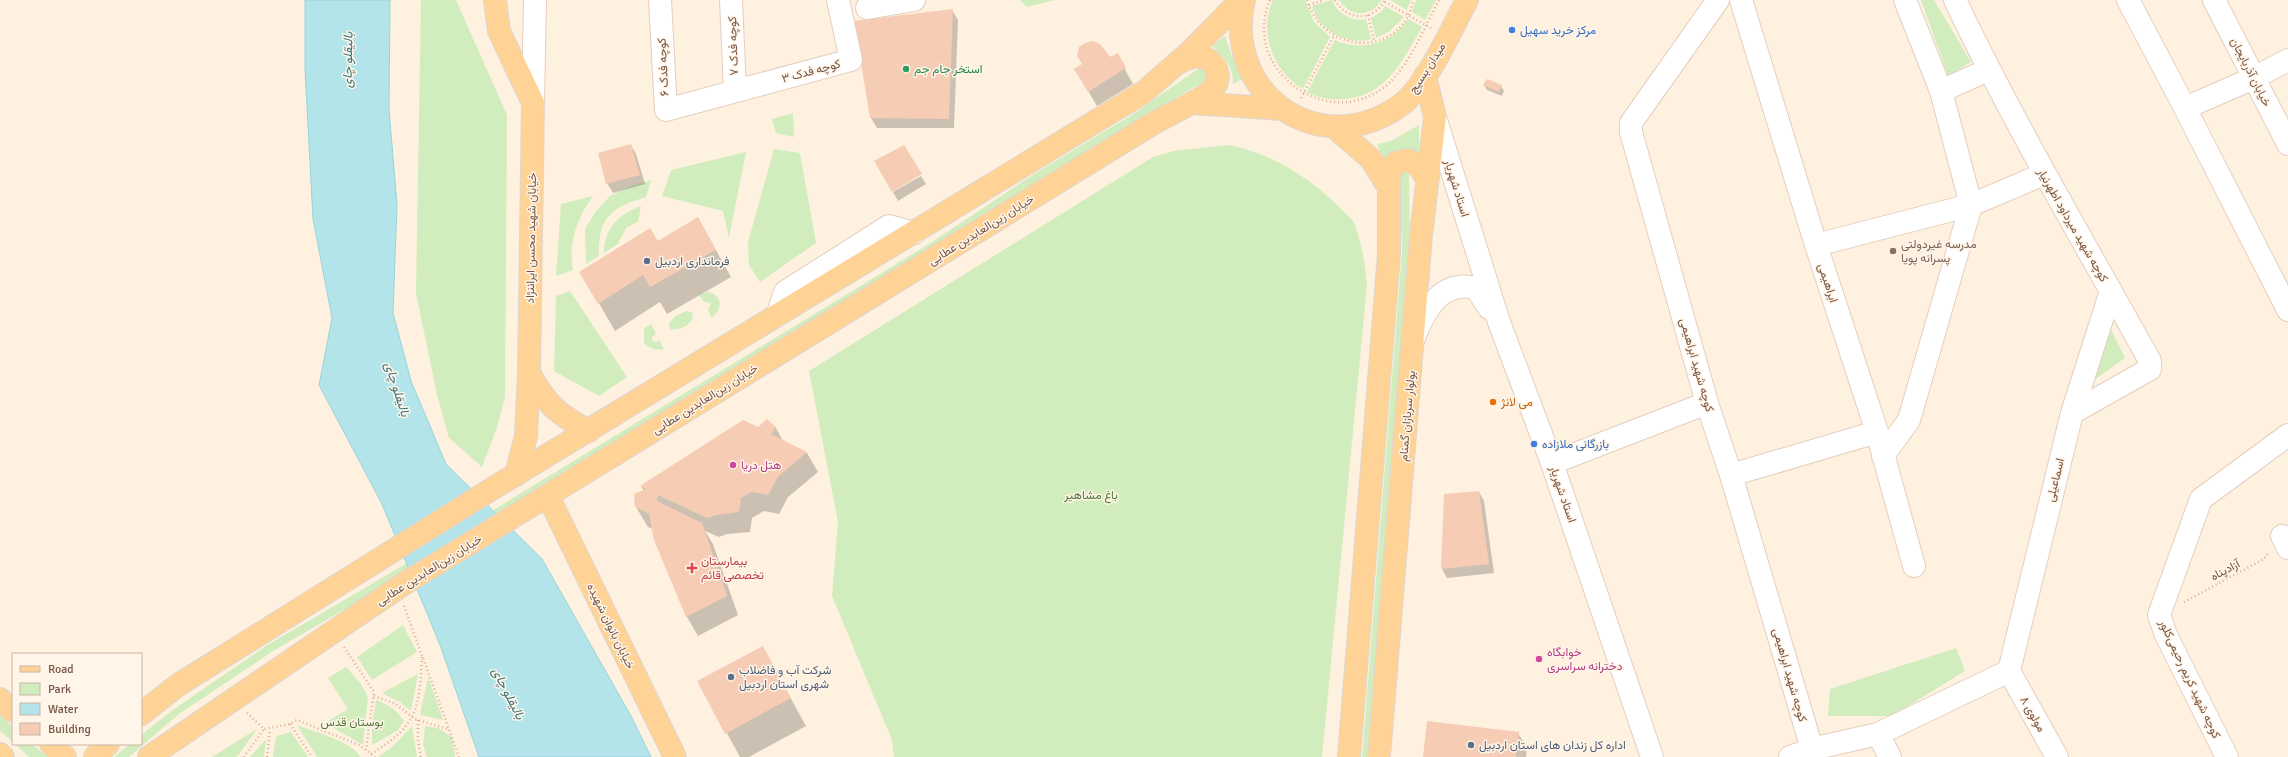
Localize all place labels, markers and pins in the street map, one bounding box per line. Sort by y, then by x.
place label: مرکز خرید سهیل [1520,23,1596,38]
marker: مرکز خرید سهیل [1507,25,1517,35]
place label: استخر جام جم [914,62,983,77]
marker: استخر جام جم [901,64,911,74]
place label: مدرسه غیردولتی پسرانه پویا [1901,237,1977,266]
marker: مدرسه غیردولتی پسرانه پویا [1888,246,1898,256]
place label: فرمانداری اردبیل [655,254,730,269]
marker: فرمانداری اردبیل [642,256,652,266]
place label: می لانژ [1500,395,1533,410]
marker: می لانژ [1488,397,1498,407]
place label: بازرگانی ملازاده [1542,437,1609,452]
marker: بازرگانی ملازاده [1529,439,1539,449]
place label: هتل دریا [741,458,781,473]
marker: هتل دریا [728,460,738,470]
place label: بیمارستان تخصصی قائم [701,554,764,583]
marker: بیمارستان تخصصی قائم [686,562,698,574]
place label: خوابگاه دخترانه سراسری [1547,645,1623,674]
marker: خوابگاه دخترانه سراسری [1534,654,1544,664]
place label: شرکت آب و فاضلاب شهری استان اردبیل [739,663,831,692]
marker: شرکت آب و فاضلاب شهری استان اردبیل [726,672,736,682]
place label: اداره کل زندان های استان اردبیل [1479,738,1626,753]
marker: اداره کل زندان های استان اردبیل [1466,740,1476,750]

